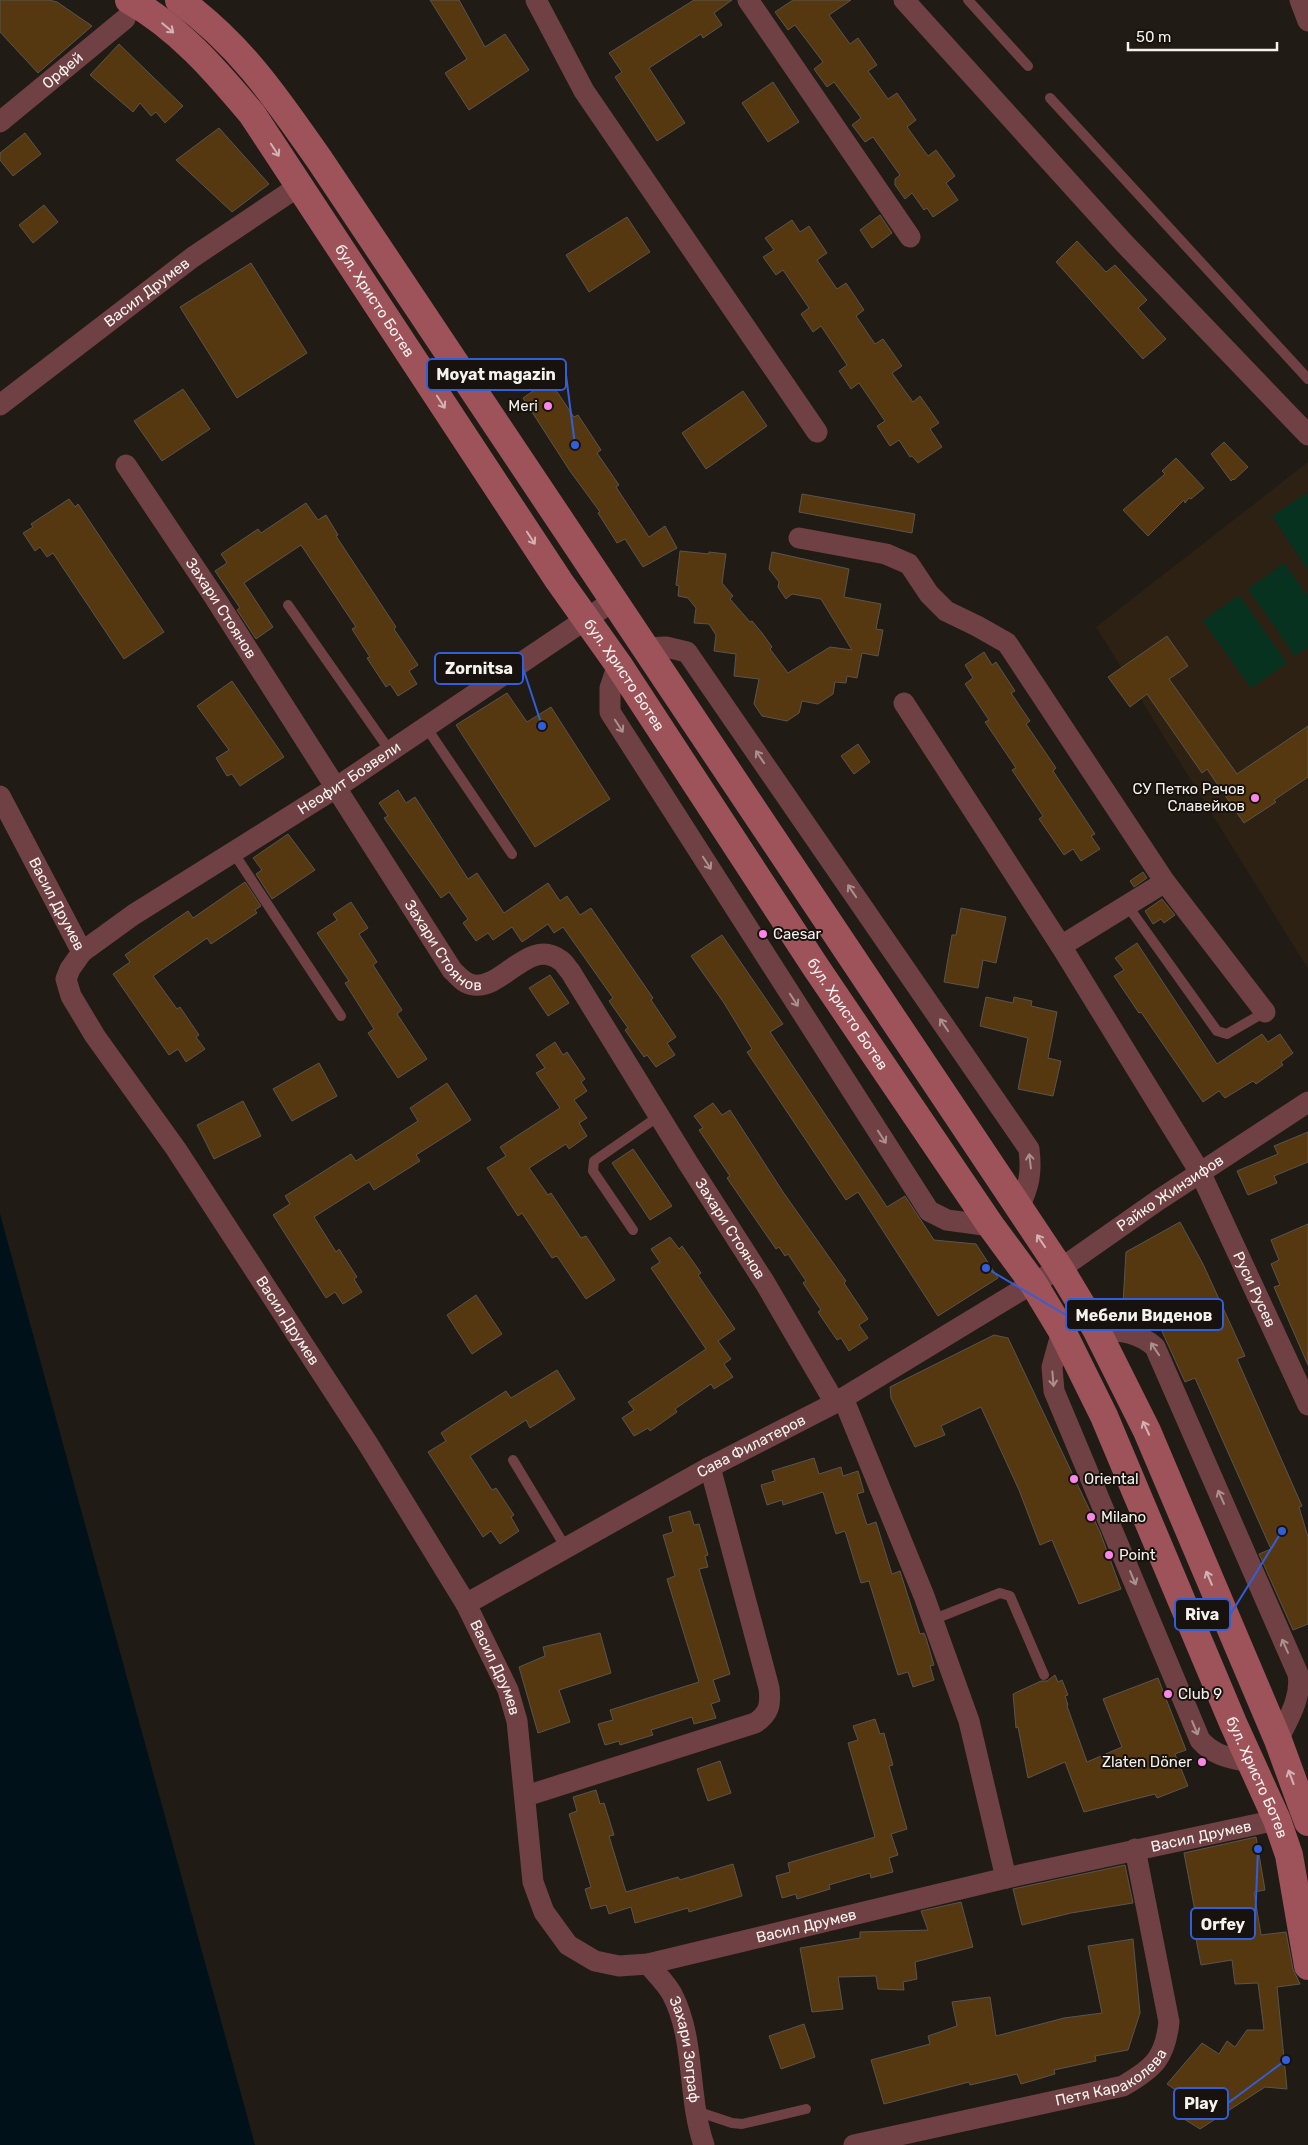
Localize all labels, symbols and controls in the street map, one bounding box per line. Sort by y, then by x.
scale bar [1128,20,1277,52]
one-way arrow [162,23,175,34]
text: 50 m [1136,28,1171,46]
street label: Орфей [38,48,87,93]
one-way arrow [270,142,280,156]
street label: бул. Христо Ботев [331,241,418,360]
street label: Васил Друмев [101,254,193,331]
callout: Moyat magazin [427,359,566,390]
text: Moyat magazin [436,365,556,384]
one-way arrow [436,395,446,409]
place label: Meri [508,397,538,415]
marker: Meri [542,400,554,412]
one-way arrow [526,531,536,545]
street label: Захари Стоянов [182,555,260,662]
street label: бул. Христо Ботев [580,616,668,734]
callout: Zornitsa [435,653,523,684]
text: Zornitsa [445,659,513,678]
one-way arrow [614,719,624,733]
street label: Неофит Бозвели [294,738,404,818]
one-way arrow [755,750,765,764]
place label: СУ Петко Рачов Славейков [1133,780,1245,815]
marker: СУ Петко Рачов Славейков [1249,792,1261,804]
street label: Васил Друмев [25,854,89,954]
one-way arrow [701,856,712,870]
one-way arrow [847,884,857,898]
street label: Захари Стоянов [401,897,482,994]
place label: Caesar [773,925,822,943]
marker: Caesar [757,928,769,940]
street label: бул. Христо Ботев [803,955,892,1073]
one-way arrow [789,993,800,1007]
one-way arrow [939,1018,949,1032]
one-way arrow [877,1129,887,1143]
street label: Райко Жинзифов [1113,1151,1227,1235]
one-way arrow [1025,1153,1035,1169]
street label: Захари Стоянов [691,1175,769,1283]
one-way arrow [1036,1234,1046,1248]
street label: Руси Русев [1229,1249,1280,1330]
street label: Васил Друмев [252,1273,323,1369]
callout: Мебели Виденов [1066,1299,1223,1330]
text: Мебели Виденов [1076,1306,1212,1325]
one-way arrow [1149,1342,1160,1356]
one-way arrow [1048,1370,1058,1386]
street label: Сава Филатеров [694,1411,808,1482]
one-way arrow [1140,1421,1150,1436]
place label: Oriental [1084,1470,1139,1488]
marker: Oriental [1068,1473,1080,1485]
one-way arrow [1215,1490,1225,1505]
place label: Milano [1101,1508,1146,1526]
marker: Milano [1085,1511,1097,1523]
place label: Point [1119,1546,1156,1564]
marker: Point [1103,1549,1115,1561]
one-way arrow [1128,1570,1138,1585]
one-way arrow [1204,1571,1213,1586]
callout: Riva [1175,1599,1230,1630]
text: Riva [1185,1605,1219,1624]
street label: Васил Друмев [466,1617,524,1717]
one-way arrow [1280,1639,1290,1654]
place label: Club 9 [1178,1685,1222,1703]
marker: Club 9 [1162,1688,1174,1700]
street label: бул. Христо Ботев [1222,1714,1292,1840]
one-way arrow [1191,1720,1201,1735]
place label: Zlaten Döner [1102,1753,1192,1771]
marker: Zlaten Döner [1196,1756,1208,1768]
one-way arrow [1286,1769,1295,1785]
street label: Васил Друмев [1149,1817,1253,1856]
street label: Васил Друмев [754,1905,858,1947]
callout: Orfey [1191,1908,1255,1939]
text: Orfey [1201,1915,1246,1934]
street label: Захари Зограф [665,1993,703,2104]
street label: Петя Караколева [1053,2046,1171,2110]
callout: Play [1174,2088,1228,2119]
text: Play [1184,2094,1218,2113]

